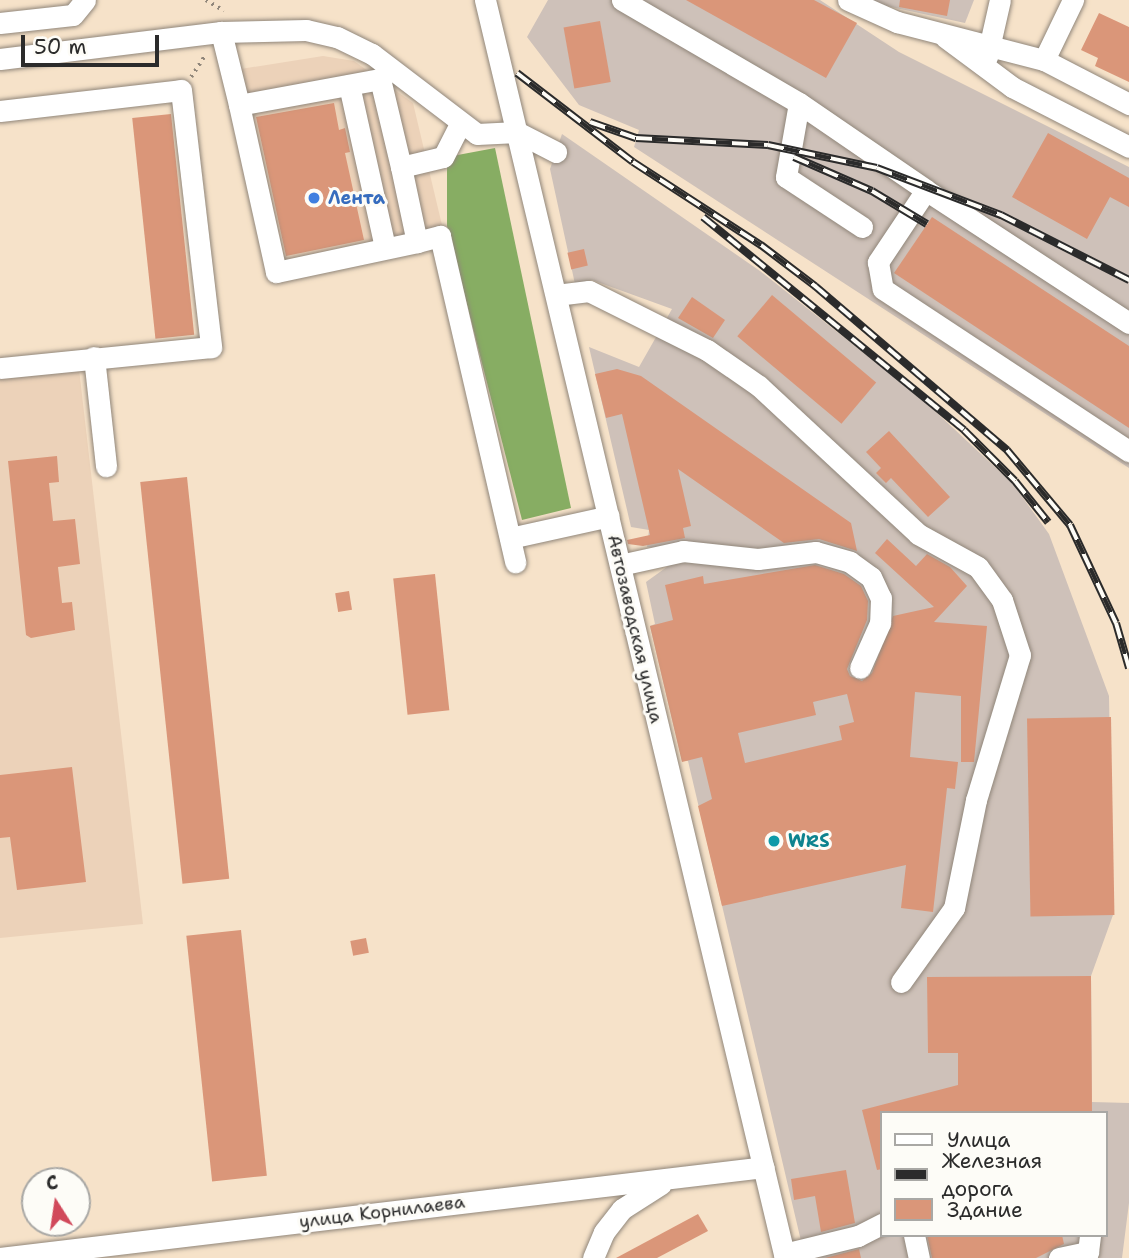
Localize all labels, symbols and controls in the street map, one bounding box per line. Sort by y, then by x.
scale bar [24,21,163,65]
text: 50 m [34,33,87,61]
place label: Лента [328,187,385,209]
marker: Лента [306,190,322,206]
street label: Автозаводская улица [603,533,667,725]
place label: WRS [788,830,829,852]
marker: WRS [766,833,782,849]
legend [880,1111,1108,1237]
text: Улица [947,1126,1010,1154]
text: Железная дорога [942,1147,1042,1203]
north arrow [21,1167,91,1237]
text: С [44,1169,60,1196]
street label: улица Корнилаева [298,1191,466,1233]
text: Здание [947,1196,1023,1224]

